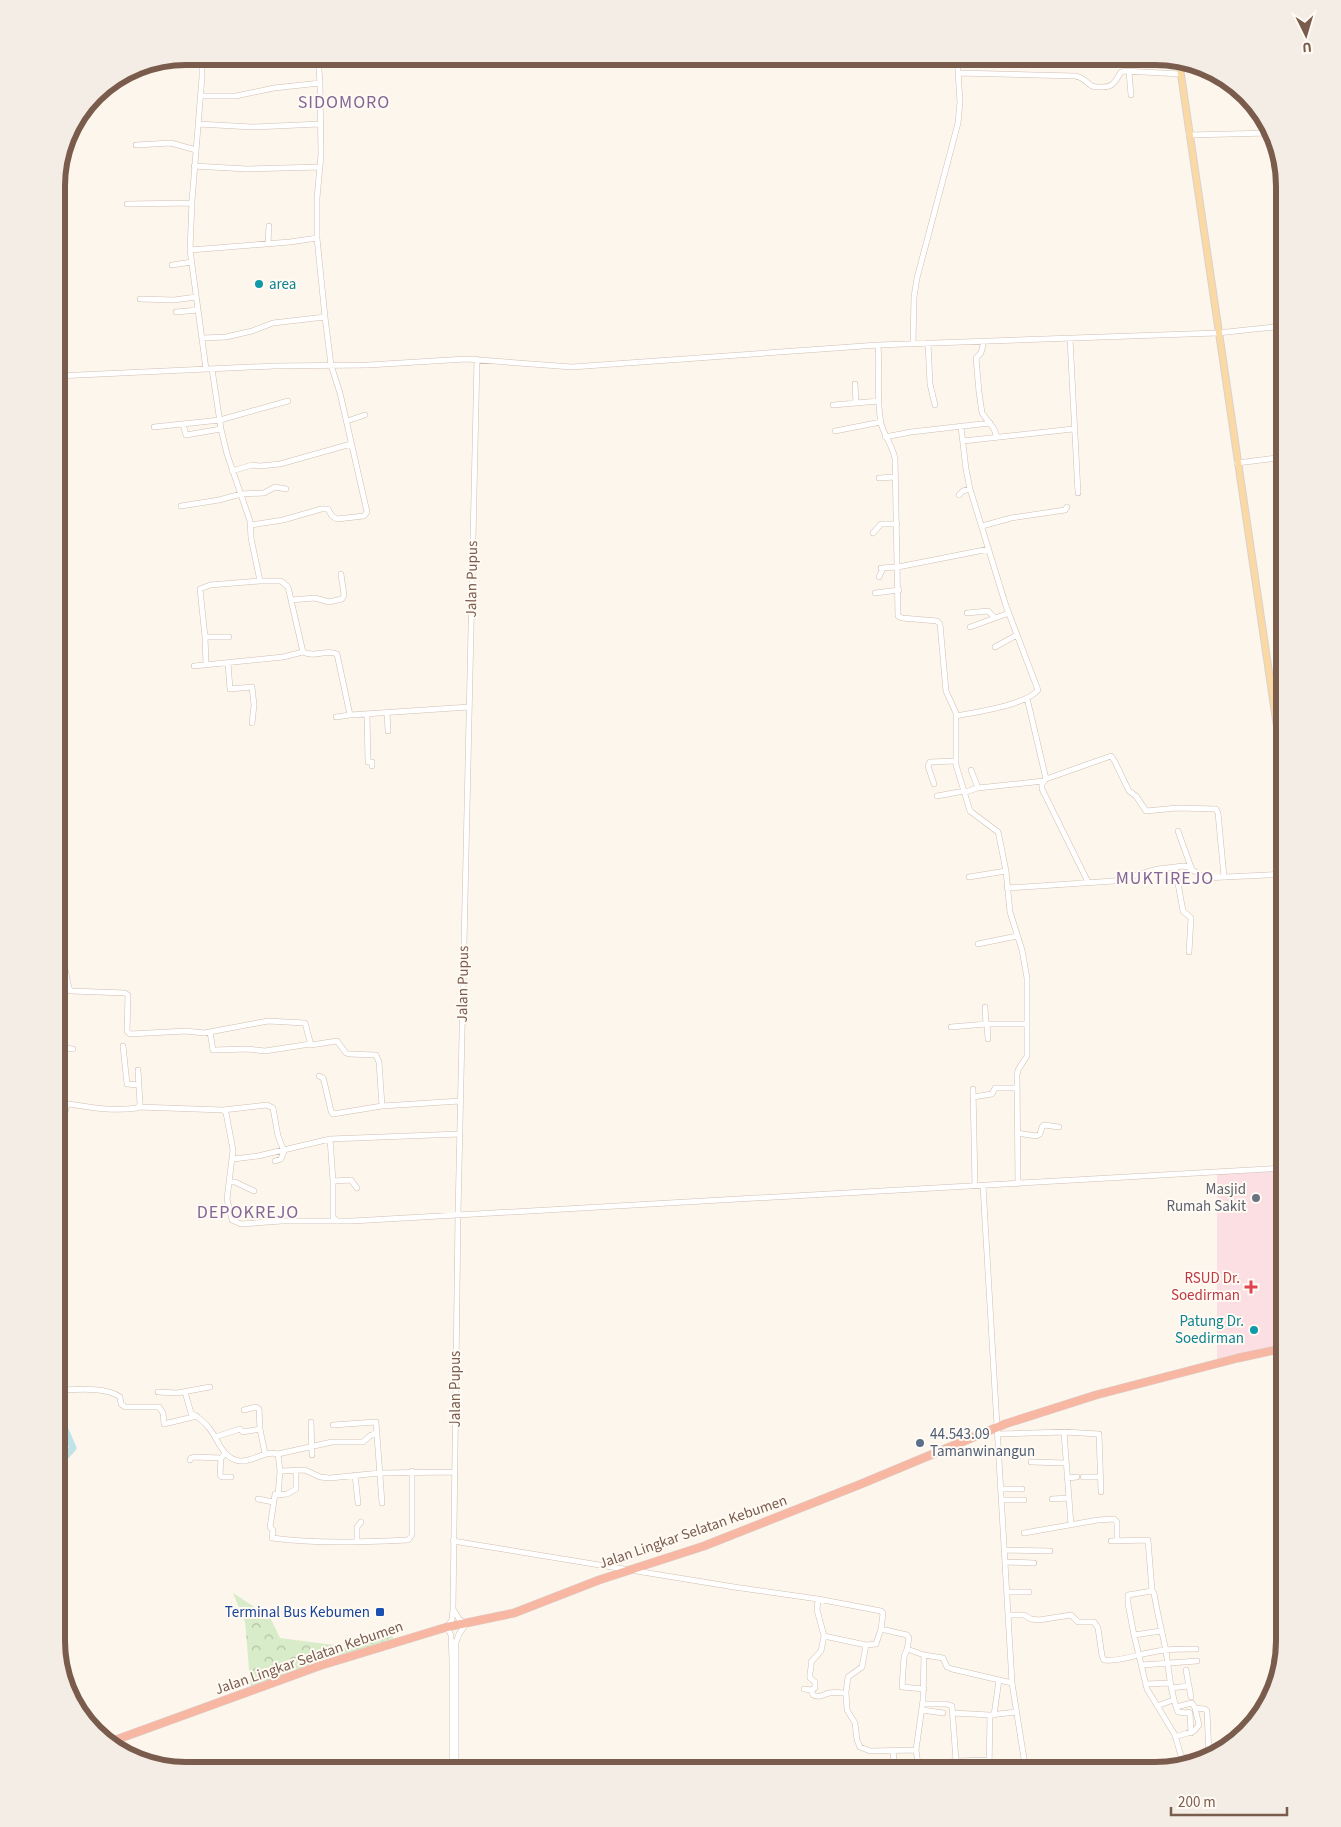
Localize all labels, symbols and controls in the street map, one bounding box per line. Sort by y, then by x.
north arrow [1281,10,1331,60]
text: U [1302,37,1313,57]
district label: SIDOMORO [298,90,390,115]
place label: area [269,274,296,295]
marker: area [253,278,265,290]
street label: Jalan Pupus [461,540,483,618]
district label: MUKTIREJO [1116,866,1214,891]
street label: Jalan Pupus [452,945,474,1023]
place label: Masjid Rumah Sakit [1166,1179,1246,1217]
marker: Masjid Rumah Sakit [1250,1192,1262,1204]
district label: DEPOKREJO [197,1200,299,1225]
place label: RSUD Dr. Soedirman [1171,1268,1240,1306]
marker: RSUD Dr. Soedirman [1244,1280,1258,1294]
place label: Patung Dr. Soedirman [1175,1311,1244,1349]
marker: Patung Dr. Soedirman [1248,1324,1260,1336]
street label: Jalan Pupus [445,1351,466,1427]
place label: 44.543.09 Tamanwinangun [930,1424,1035,1462]
marker: 44.543.09 Tamanwinangun [914,1437,926,1449]
street label: Jalan Lingkar Selatan Kebumen [596,1490,790,1574]
place label: Terminal Bus Kebumen [225,1602,370,1623]
marker: Terminal Bus Kebumen [374,1606,386,1618]
street label: Jalan Lingkar Selatan Kebumen [212,1616,406,1700]
scale bar [1171,1784,1287,1816]
text: 200 m [1178,1792,1216,1813]

